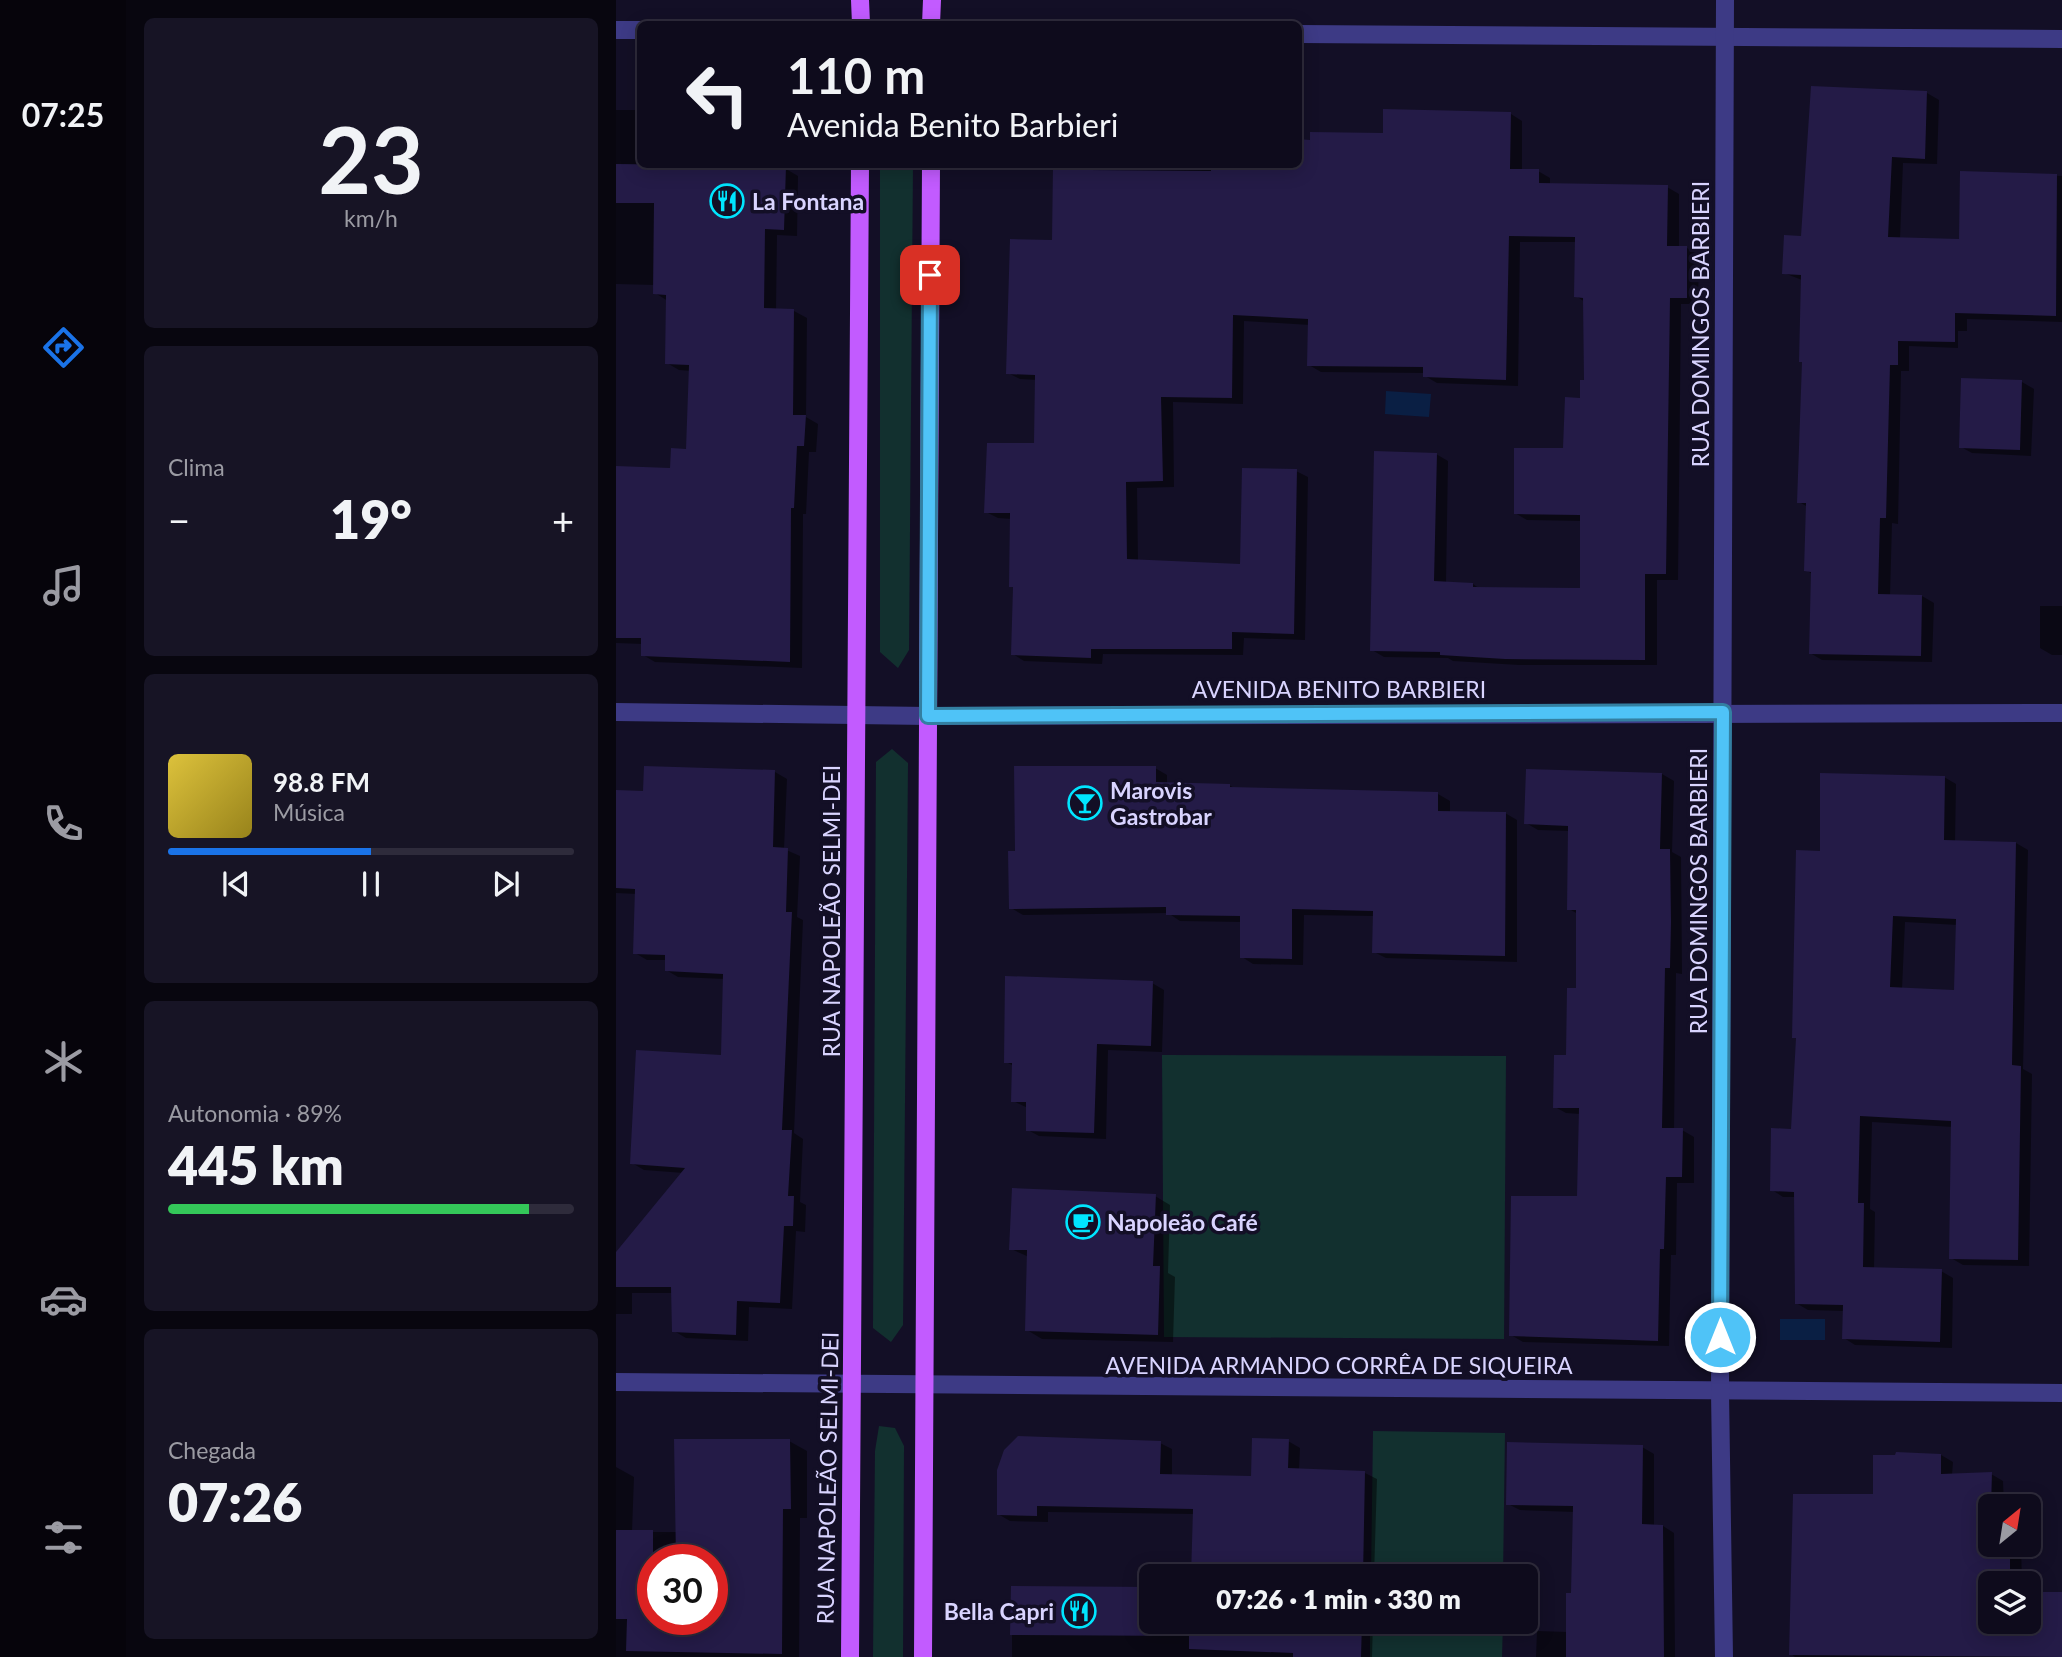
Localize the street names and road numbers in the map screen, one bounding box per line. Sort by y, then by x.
street label: RUA DOMINGOS BARBIERI [1686,181,1714,467]
street label: AVENIDA BENITO BARBIERI [1192,675,1486,703]
street label: RUA DOMINGOS BARBIERI [1684,748,1712,1034]
street label: RUA NAPOLEÃO SELMI-DEI [817,765,845,1057]
street label: RUA NAPOLEÃO SELMI-DEI [810,1331,844,1625]
street label: AVENIDA ARMANDO CORRÊA DE SIQUEIRA [1105,1351,1573,1379]

